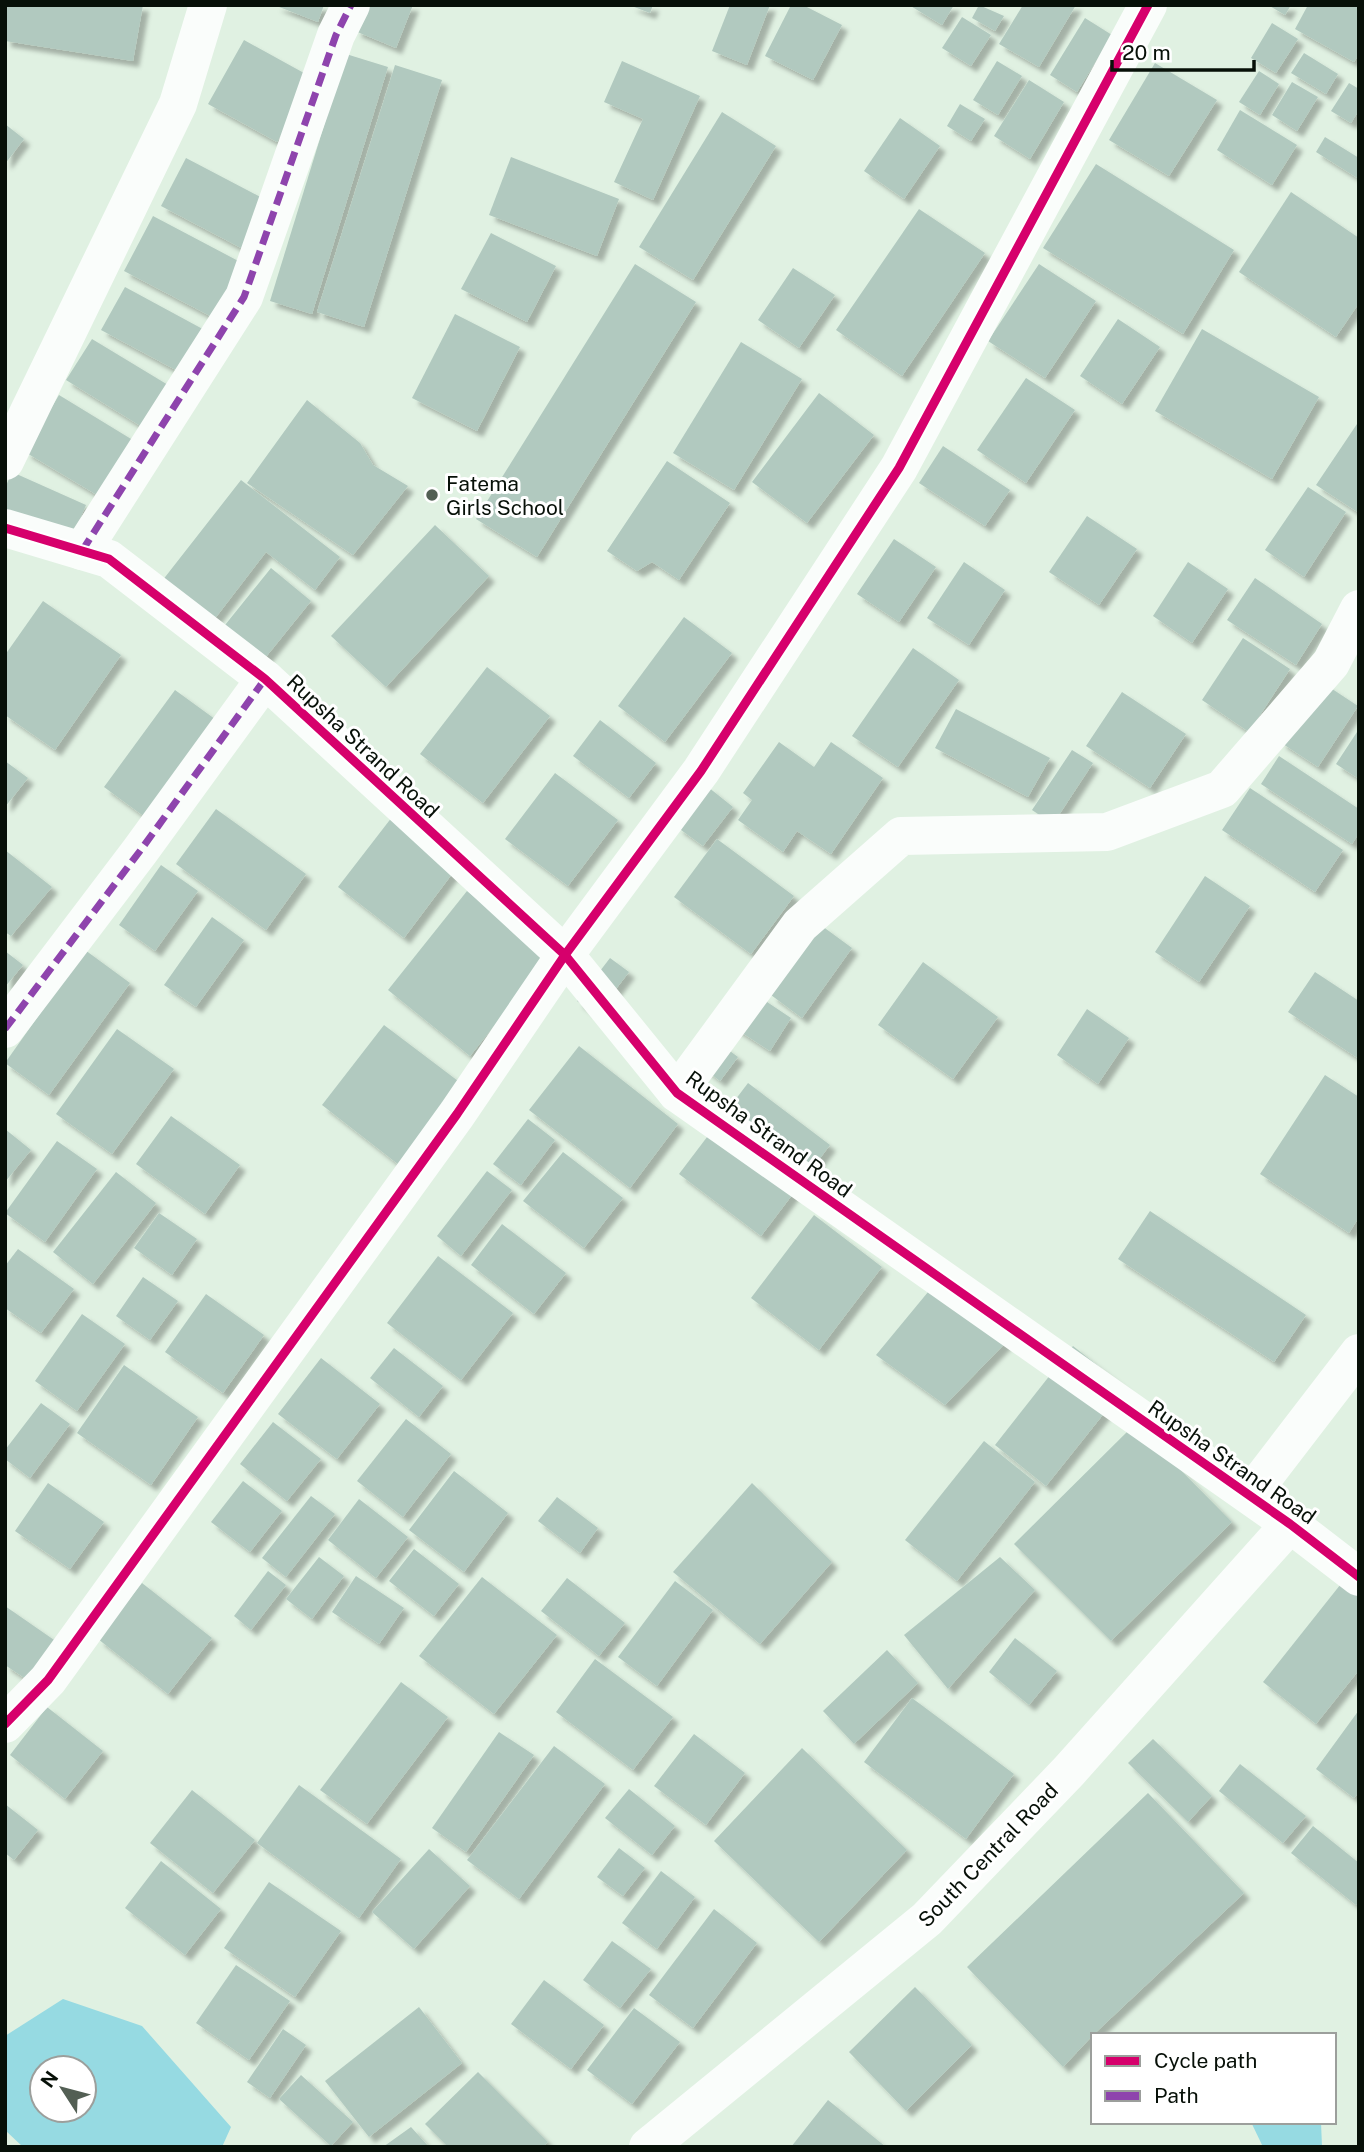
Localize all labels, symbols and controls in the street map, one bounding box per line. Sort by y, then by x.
scale bar [1112,28,1254,72]
text: 20 m [1122,40,1171,65]
place label: Fatema Girls School [446,471,564,520]
marker: Fatema Girls School [424,487,440,503]
street label: Rupsha Strand Road [282,669,444,823]
street label: Rupsha Strand Road [681,1065,857,1203]
street label: Rupsha Strand Road [1143,1395,1321,1529]
street label: South Central Road [913,1778,1063,1932]
legend [1091,2033,1336,2124]
text: Cycle path [1154,2048,1257,2073]
north arrow [28,2054,98,2124]
text: N [36,2067,63,2091]
text: Path [1154,2083,1199,2108]

